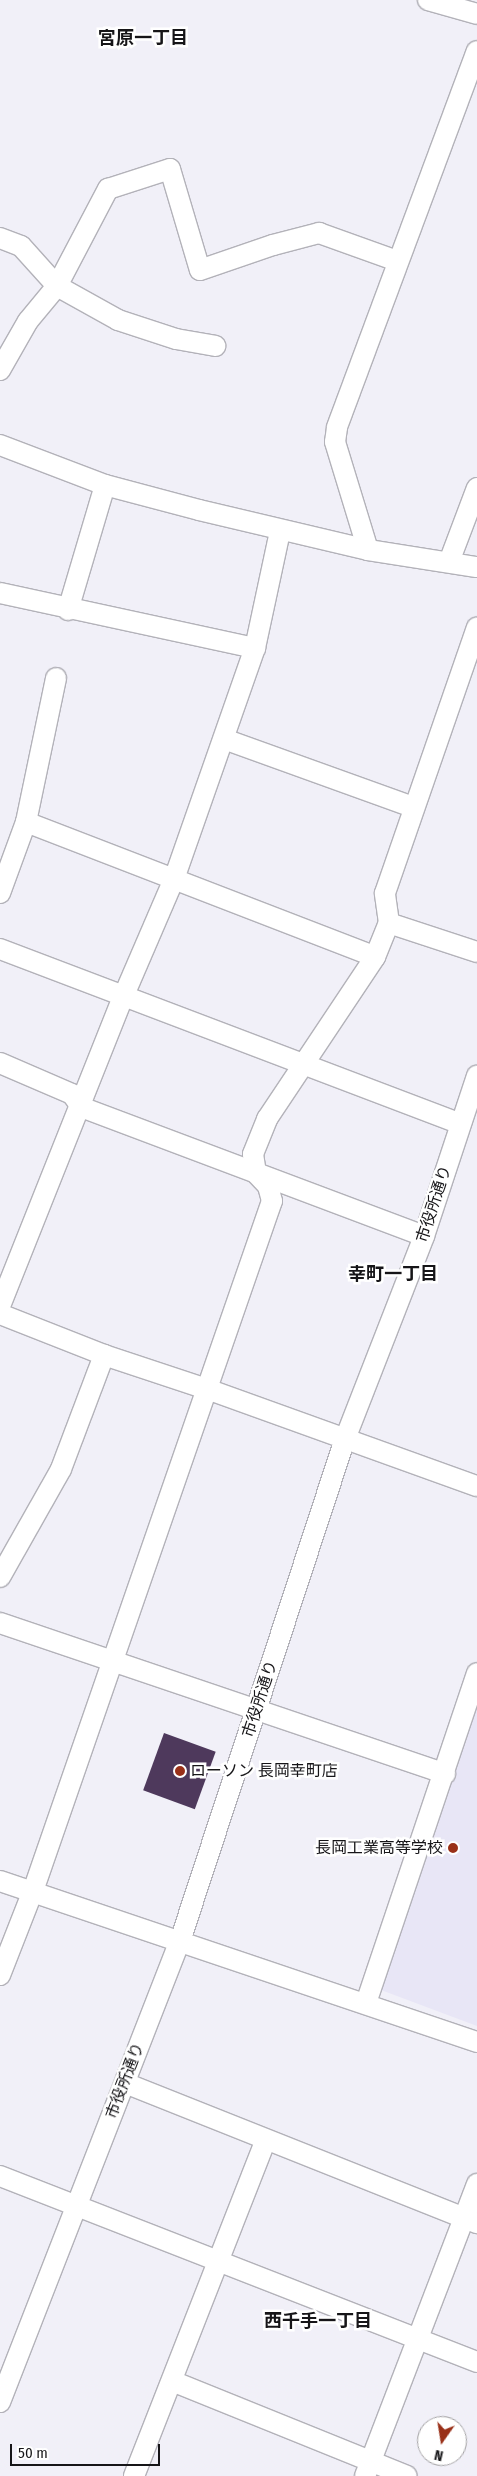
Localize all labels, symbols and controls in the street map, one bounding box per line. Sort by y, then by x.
district label: 宮原一丁目 [98,27,188,49]
street label: 市役所通り [413,1163,455,1245]
district label: 幸町一丁目 [348,1263,438,1285]
street label: 市役所通り [239,1658,281,1740]
place label: ローソン 長岡幸町店 [190,1761,338,1781]
marker: ローソン 長岡幸町店 [174,1765,186,1777]
place label: 長岡工業高等学校 [315,1838,443,1858]
marker: 長岡工業高等学校 [447,1842,459,1854]
street label: 市役所通り [102,2040,148,2122]
district label: 西千手一丁目 [264,2310,372,2332]
north arrow [417,2416,467,2466]
scale bar [12,2434,162,2466]
text: 50 m [18,2444,48,2462]
text: N [433,2446,445,2464]

